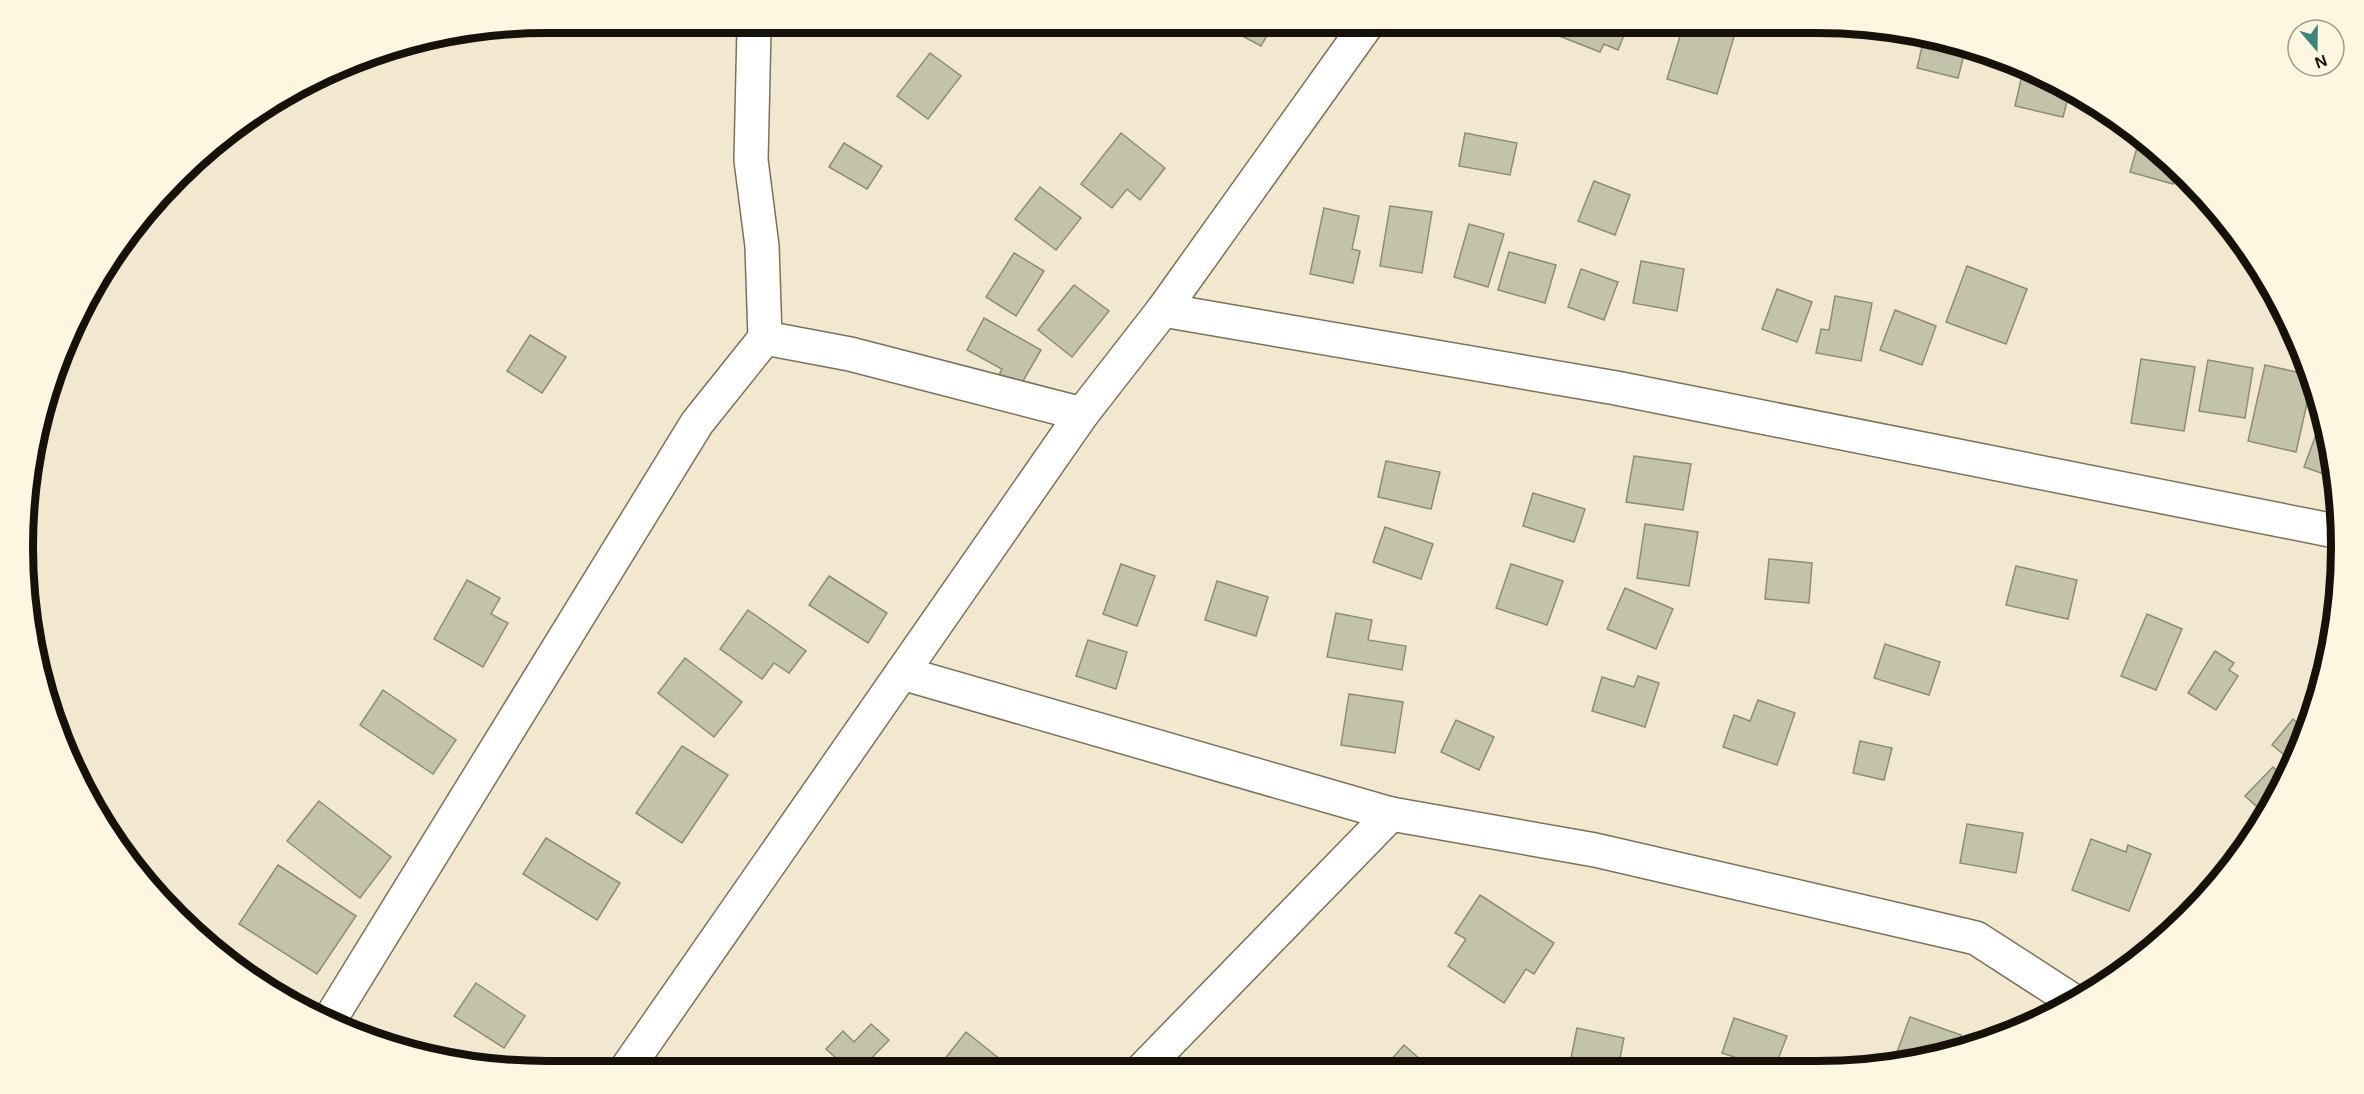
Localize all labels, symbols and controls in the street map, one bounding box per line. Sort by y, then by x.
north arrow [2286,18,2346,78]
text: N [2313,52,2329,72]

